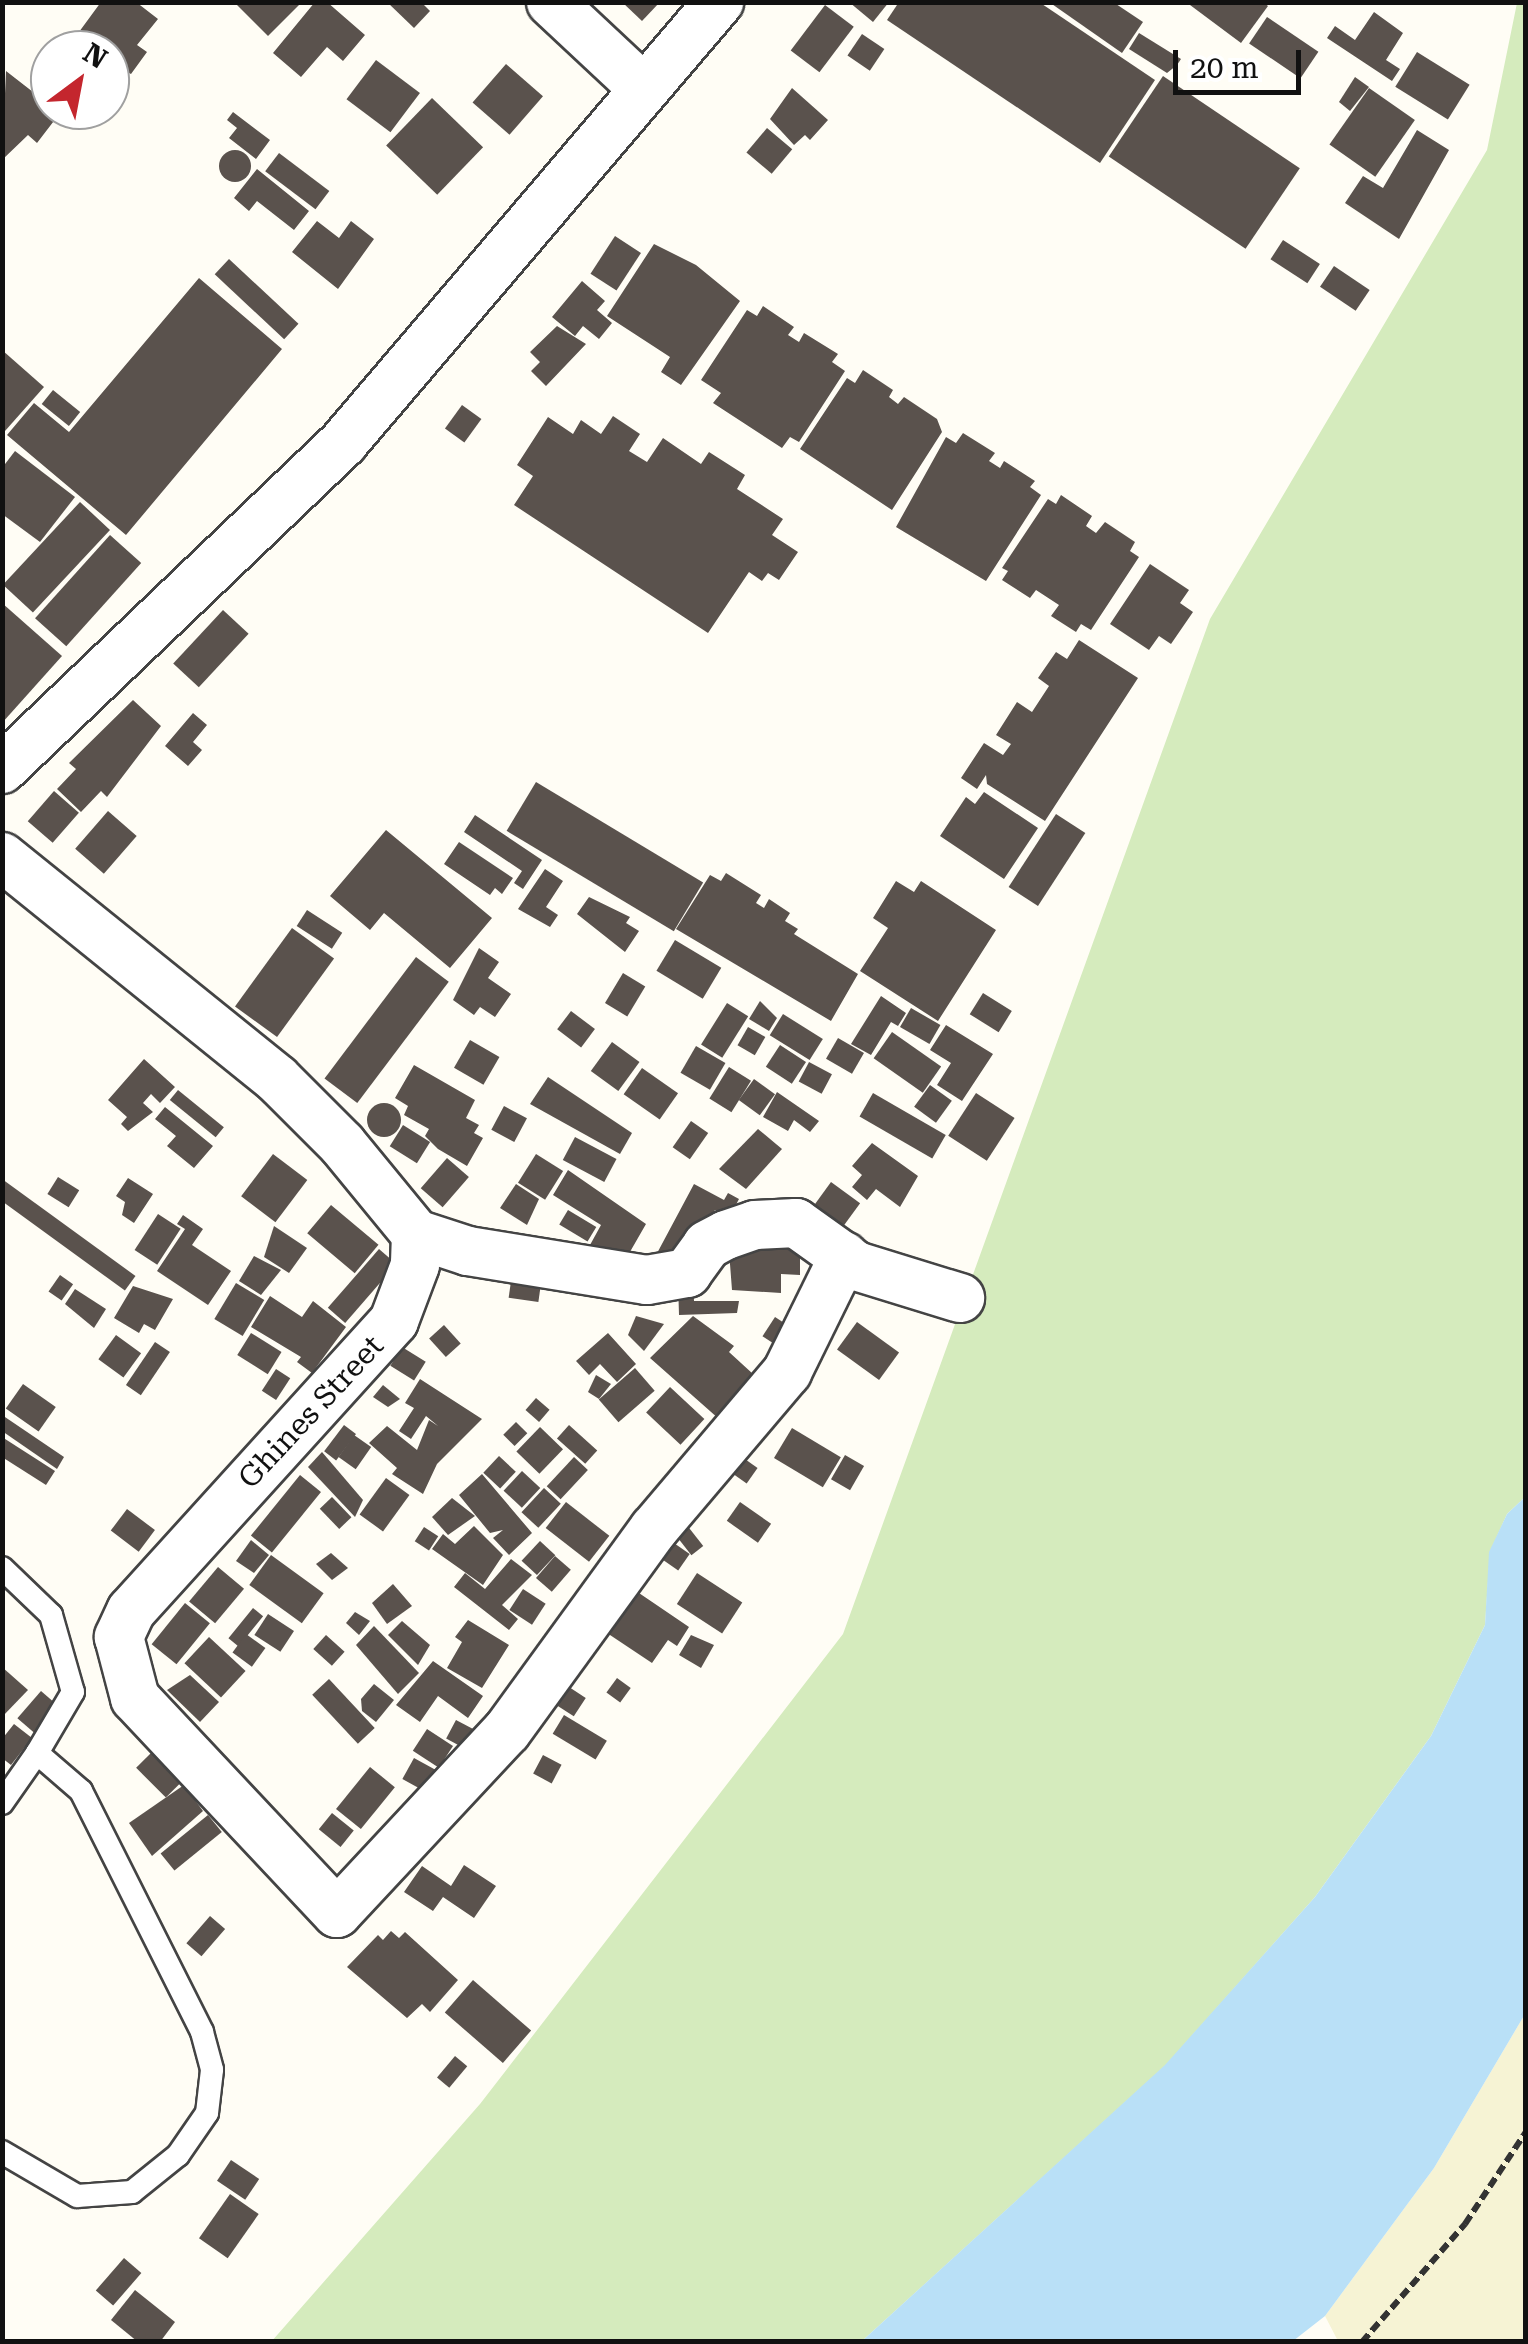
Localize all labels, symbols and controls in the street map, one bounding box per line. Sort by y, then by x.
north arrow [30,30,130,130]
scale bar [1178,30,1306,92]
text: N [77,36,113,76]
text: 20 m [1190,50,1259,85]
street label: Ghines Street [231,1328,391,1496]

